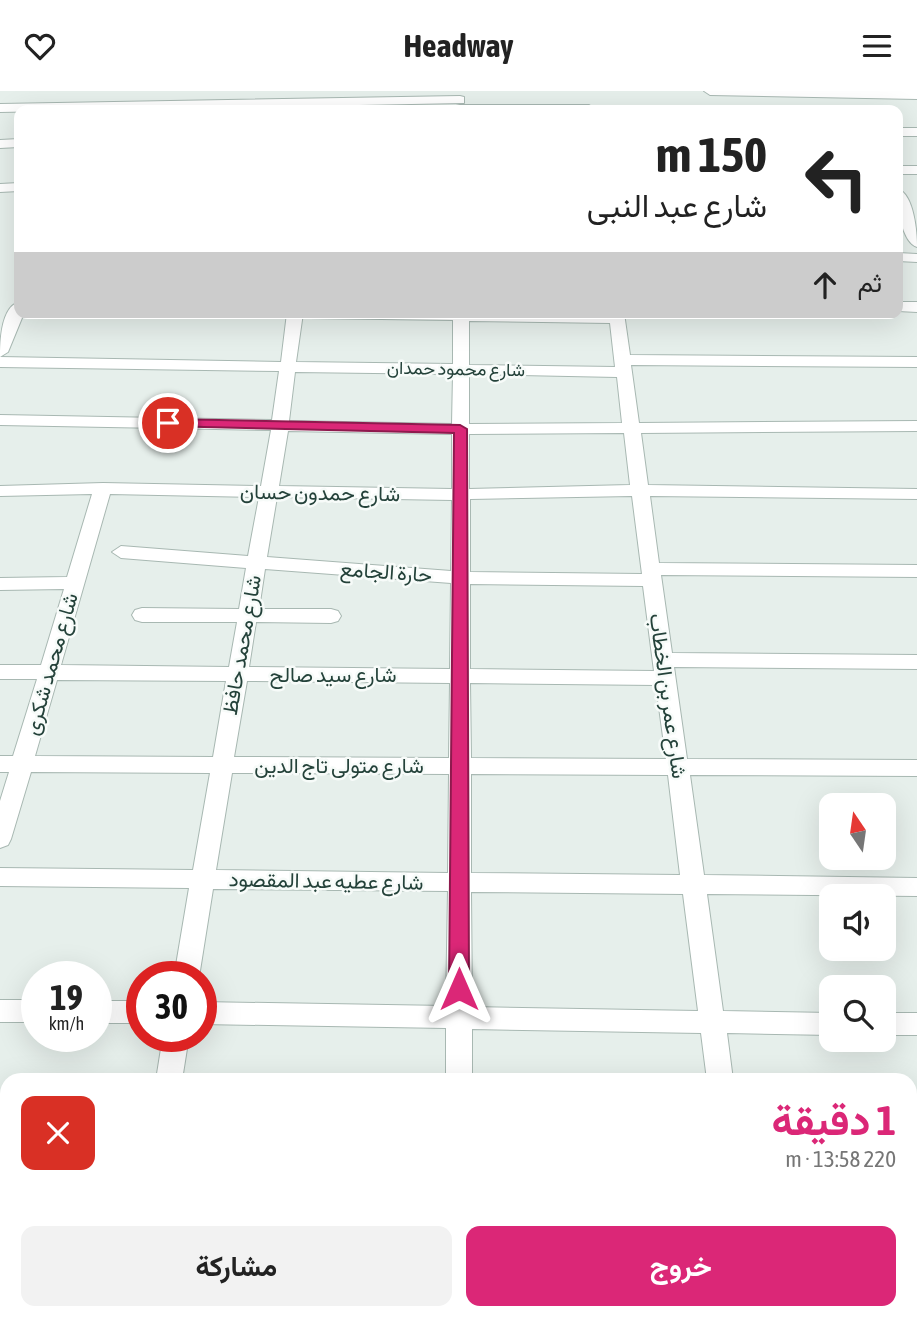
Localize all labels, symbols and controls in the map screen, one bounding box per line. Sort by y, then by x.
icon: heart [21,27,59,65]
text: Headway [403,27,514,64]
icon: menu [858,27,896,65]
text: 150 m [656,126,767,182]
icon: left [791,133,882,224]
text: شارع عبد النبى [587,187,767,224]
icon: ahead [806,266,844,304]
text: ثم [858,268,882,298]
street label: شارع محمود حمدان [387,357,525,382]
pin [138,393,198,453]
icon: arrive [149,404,187,442]
street label: شارع حمدون حسان [240,479,400,508]
street label: حارة الجامع [339,556,433,589]
street label: شارع محمد حافظ [217,573,268,717]
street label: شارع محمد شكرى [18,590,85,738]
street label: شارع عمر بن الخطاب [643,612,692,780]
street label: شارع سيد صالح [270,662,396,689]
street label: شارع متولى تاج الدين [254,753,424,780]
north arrow [819,793,896,870]
map controls [819,793,896,1052]
street label: شارع عطيه عبد المقصود [228,866,424,897]
button: sound [819,884,896,961]
position arrow [422,952,496,1026]
speed limit sign: 30 [126,961,217,1052]
button: search [819,975,896,1052]
text: 19 [50,977,83,1017]
text: km/h [49,1013,84,1034]
button: close [21,1096,95,1170]
text: 1 دقيقة [771,1096,896,1144]
text: 220 m · 13:58 [785,1146,896,1172]
button: مشاركة [21,1226,452,1306]
button: خروج [466,1226,896,1306]

